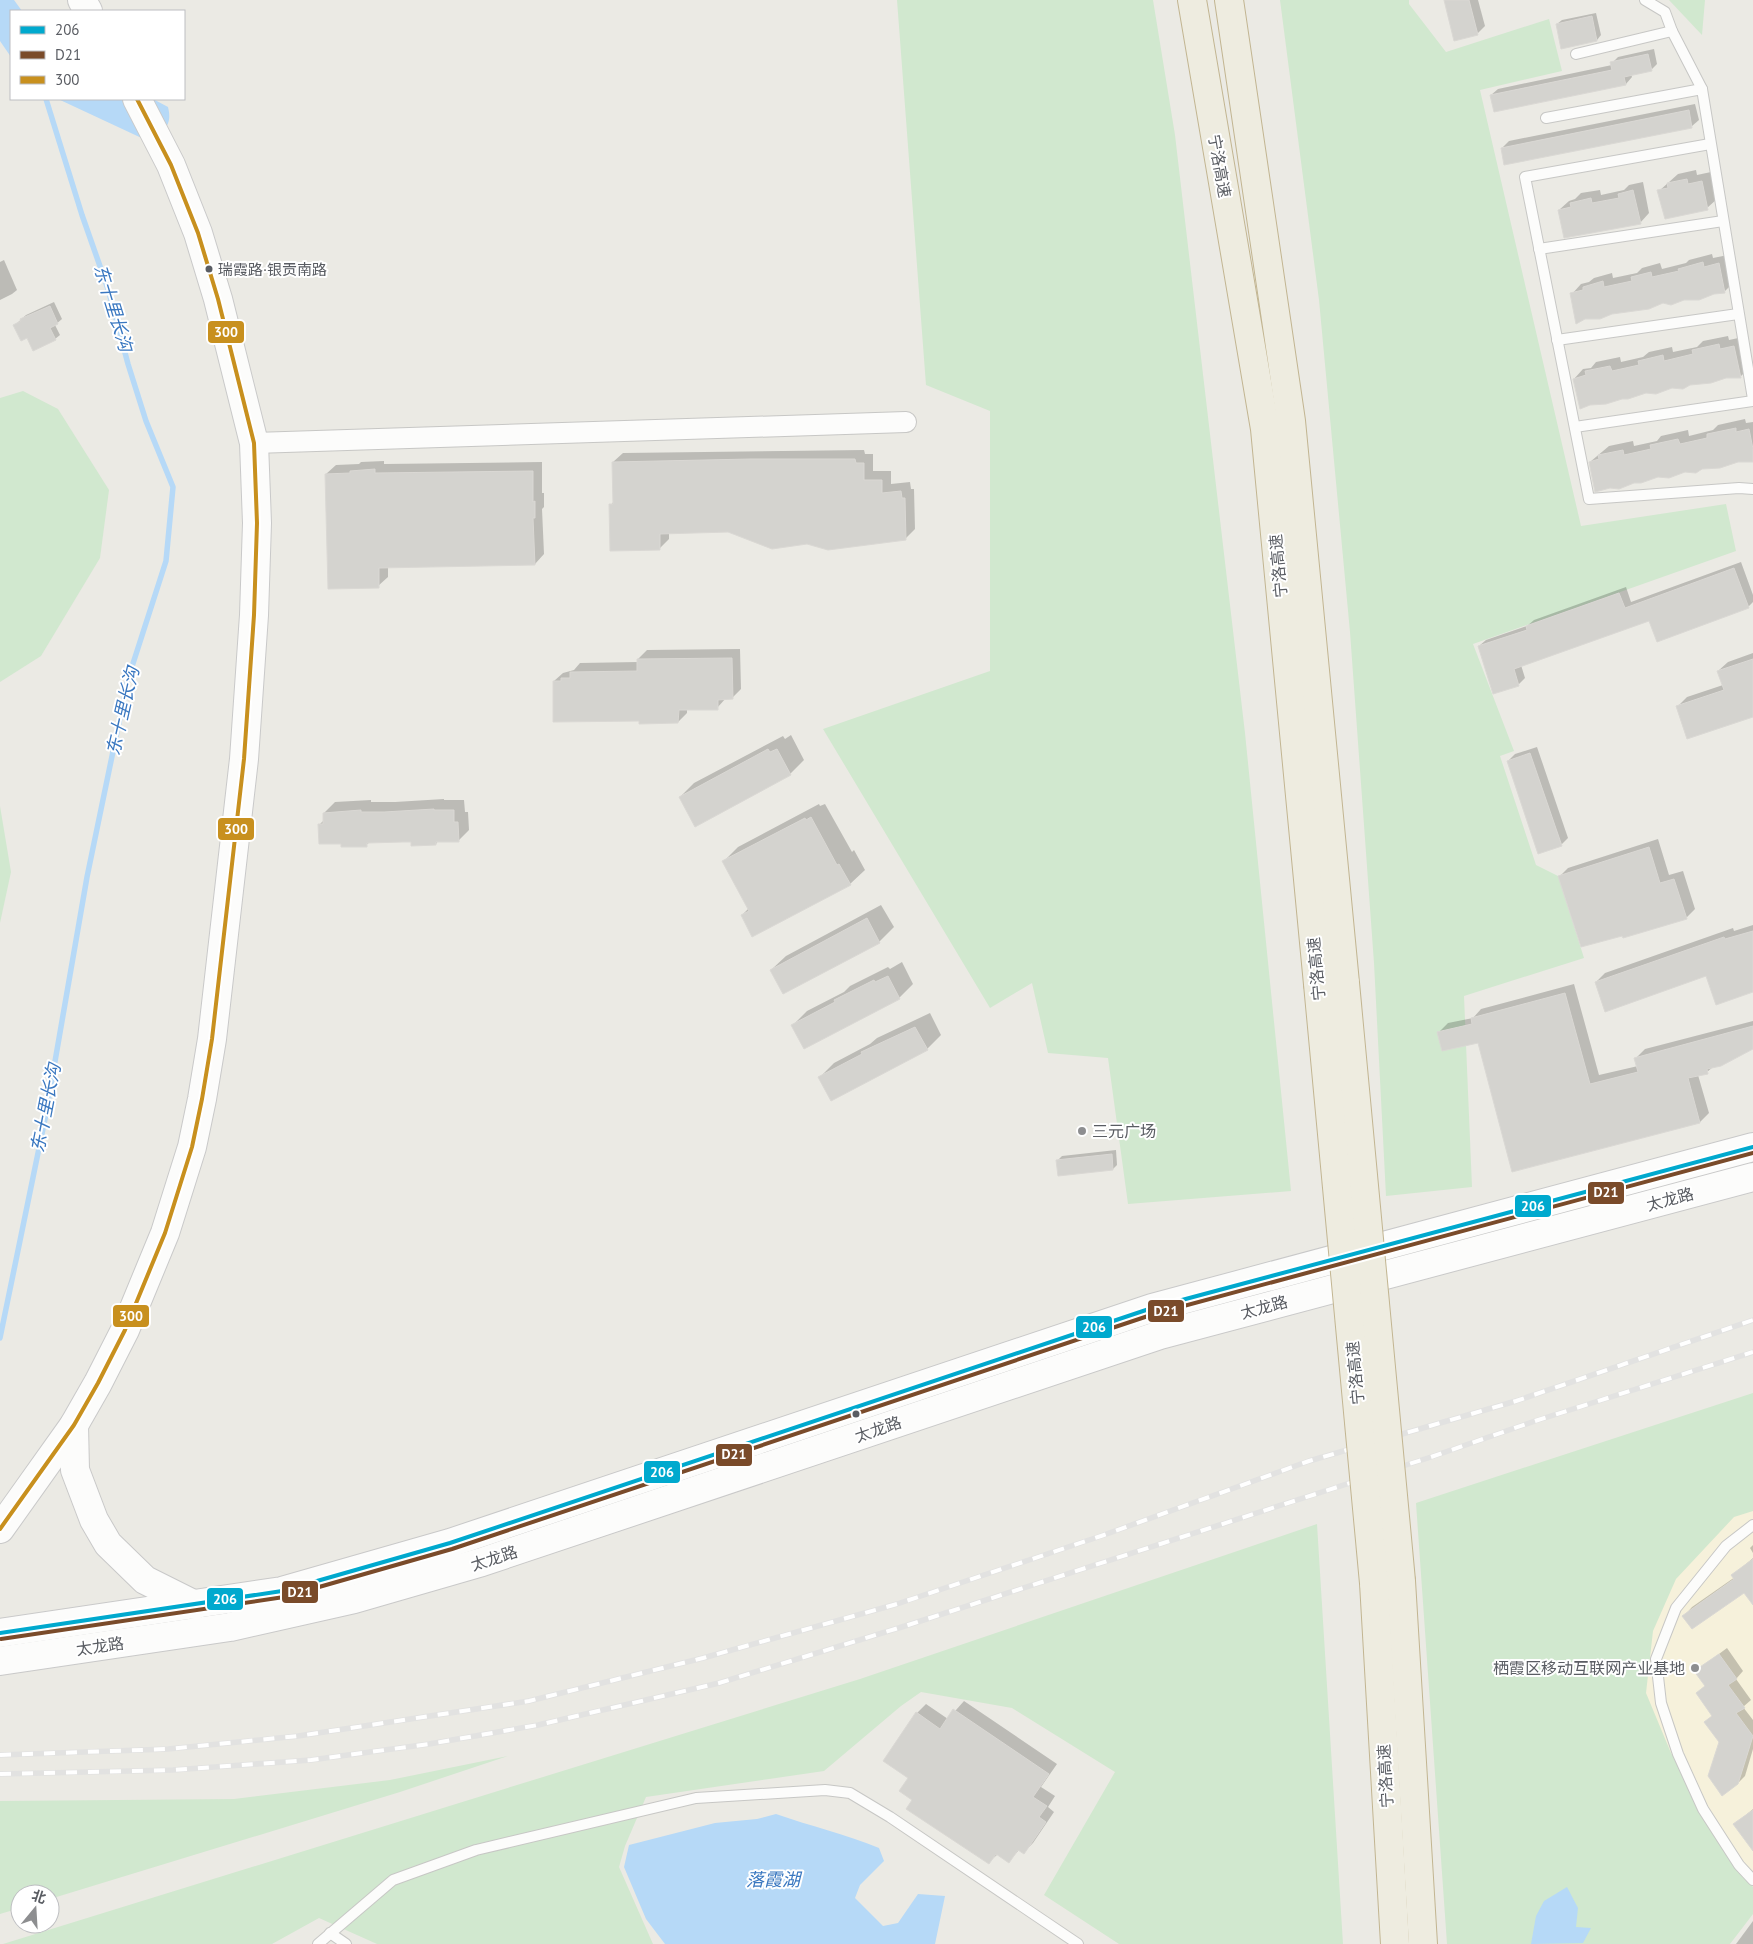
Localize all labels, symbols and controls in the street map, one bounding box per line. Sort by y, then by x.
legend [10,10,185,100]
text: 206 [55,20,80,39]
text: D21 [55,45,81,64]
text: 300 [55,70,80,89]
street label: 宁洛高速 [1205,133,1235,199]
place label: 瑞霞路·银贡南路 [218,260,327,279]
water label: 东十里长沟 [89,261,138,356]
marker: 瑞霞路·银贡南路 [204,264,214,274]
line badge: 300 [207,320,245,344]
text: 300 [214,323,238,341]
street label: 宁洛高速 [1265,533,1291,599]
water label: 东十里长沟 [101,663,144,757]
line badge: 300 [217,817,255,841]
text: 300 [224,820,248,838]
street label: 宁洛高速 [1303,936,1329,1002]
water label: 东十里长沟 [26,1060,66,1154]
place label: 三元广场 [1092,1121,1156,1141]
marker: 三元广场 [1076,1125,1088,1137]
line badge: D21 [1587,1181,1625,1205]
text: D21 [1594,1183,1618,1201]
street label: 太龙路 [1644,1183,1696,1215]
line badge: 206 [1514,1194,1552,1218]
text: 206 [1521,1197,1545,1215]
street label: 太龙路 [1238,1291,1290,1323]
line badge: D21 [1147,1299,1185,1323]
text: D21 [1154,1302,1178,1320]
line badge: 300 [112,1304,150,1328]
text: 300 [119,1307,143,1325]
line badge: 206 [1075,1315,1113,1339]
text: 206 [1082,1318,1106,1336]
street label: 宁洛高速 [1342,1340,1368,1406]
unlabelled marker [851,1409,861,1419]
street label: 太龙路 [852,1412,904,1446]
line badge: D21 [715,1443,753,1467]
text: D21 [722,1445,746,1463]
line badge: 206 [643,1460,681,1484]
text: 206 [650,1463,674,1481]
street label: 太龙路 [468,1541,520,1575]
line badge: D21 [281,1580,319,1604]
text: D21 [288,1583,312,1601]
line badge: 206 [206,1587,244,1611]
text: 206 [213,1590,237,1608]
street label: 太龙路 [75,1633,125,1659]
place label: 栖霞区移动互联网产业基地 [1493,1658,1685,1678]
marker: 栖霞区移动互联网产业基地 [1689,1662,1701,1674]
street label: 宁洛高速 [1373,1744,1397,1808]
water label: 落霞湖 [746,1868,803,1891]
north arrow [10,1884,60,1934]
text: 北 [30,1886,48,1907]

